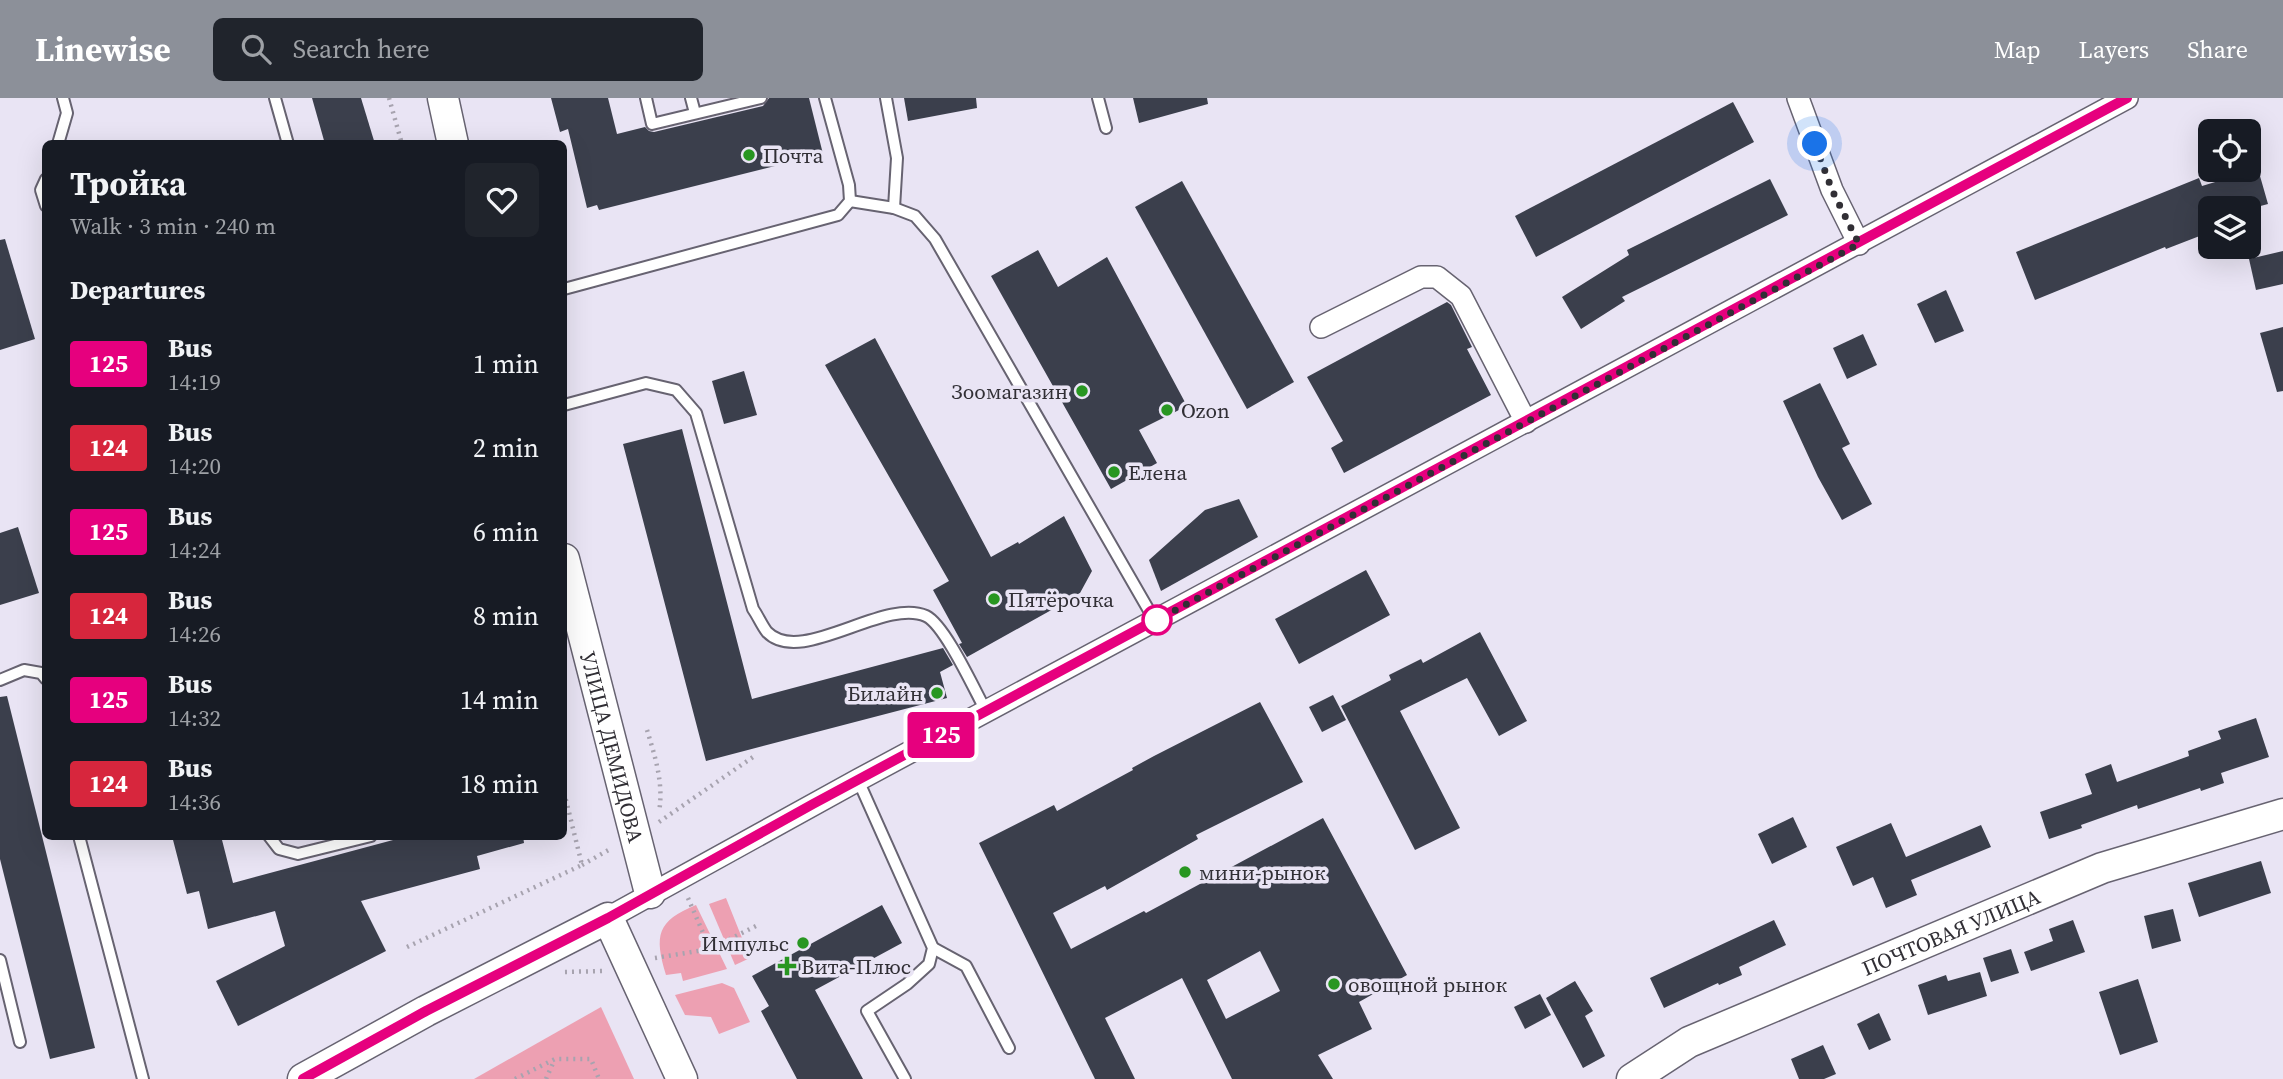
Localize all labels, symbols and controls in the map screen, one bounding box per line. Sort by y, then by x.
search box [213,18,703,81]
text: Linewise [35,27,171,72]
icon: search [237,30,275,68]
text: Search here [293,31,430,67]
text: Map [1994,33,2041,66]
text: Layers [2079,33,2149,66]
text: Share [2187,33,2248,66]
map controls [2198,119,2261,259]
button: locate [2198,119,2261,182]
your location [1797,126,1832,161]
place label: Почта [763,141,824,170]
marker: Почта [741,147,757,163]
text: Тройка [70,161,187,206]
button: heart [465,163,539,237]
button: layers [2198,196,2261,259]
text: Walk · 3 min · 240 m [70,210,276,242]
text: Departures [70,272,205,308]
text: Bus [168,330,212,366]
text: 1 min [473,346,539,382]
text: 125 [89,347,128,380]
text: 14:19 [168,366,221,398]
place label: Зоомагазин [951,377,1068,406]
marker: Зоомагазин [1074,383,1090,399]
place label: Ozon [1181,396,1230,425]
marker: Ozon [1159,402,1175,418]
text: Bus [168,414,212,450]
text: 2 min [473,430,539,466]
text: 124 [89,431,128,464]
text: 14:20 [168,450,221,482]
place label: Елена [1128,458,1188,487]
marker: Елена [1106,464,1122,480]
text: Bus [168,498,212,534]
text: 6 min [473,514,539,550]
text: 125 [89,515,128,548]
text: 14:24 [168,534,221,566]
text: Bus [168,582,212,618]
place label: Пятёрочка [1008,585,1114,614]
marker: Пятёрочка [986,591,1002,607]
text: 8 min [473,598,539,634]
text: 124 [89,599,128,632]
unlabelled marker [1142,605,1172,635]
text: 14:26 [168,618,221,650]
street label: УЛИЦА ДЕМИДОВА [574,648,651,846]
text: Bus [168,666,212,702]
place label: Билайн [847,679,923,708]
text: 14 min [460,682,539,718]
text: 125 [89,683,128,716]
marker: Билайн [929,685,945,701]
text: 14:32 [168,702,221,734]
line badge: 125 [901,712,981,758]
text: 125 [921,718,961,751]
text: Bus [168,750,212,786]
text: 18 min [460,766,539,802]
text: 124 [89,767,128,800]
text: 14:36 [168,786,221,818]
place label: мини-рынок [1199,858,1326,887]
marker: мини-рынок [1177,864,1193,880]
street label: ПОЧТОВАЯ УЛИЦА [1857,881,2044,982]
place label: Импульс [701,929,789,958]
marker: Импульс [795,935,811,951]
place label: Вита-Плюс [801,952,911,981]
marker: Вита-Плюс [779,958,795,974]
place label: овощной рынок [1348,970,1508,999]
marker: овощной рынок [1326,976,1342,992]

